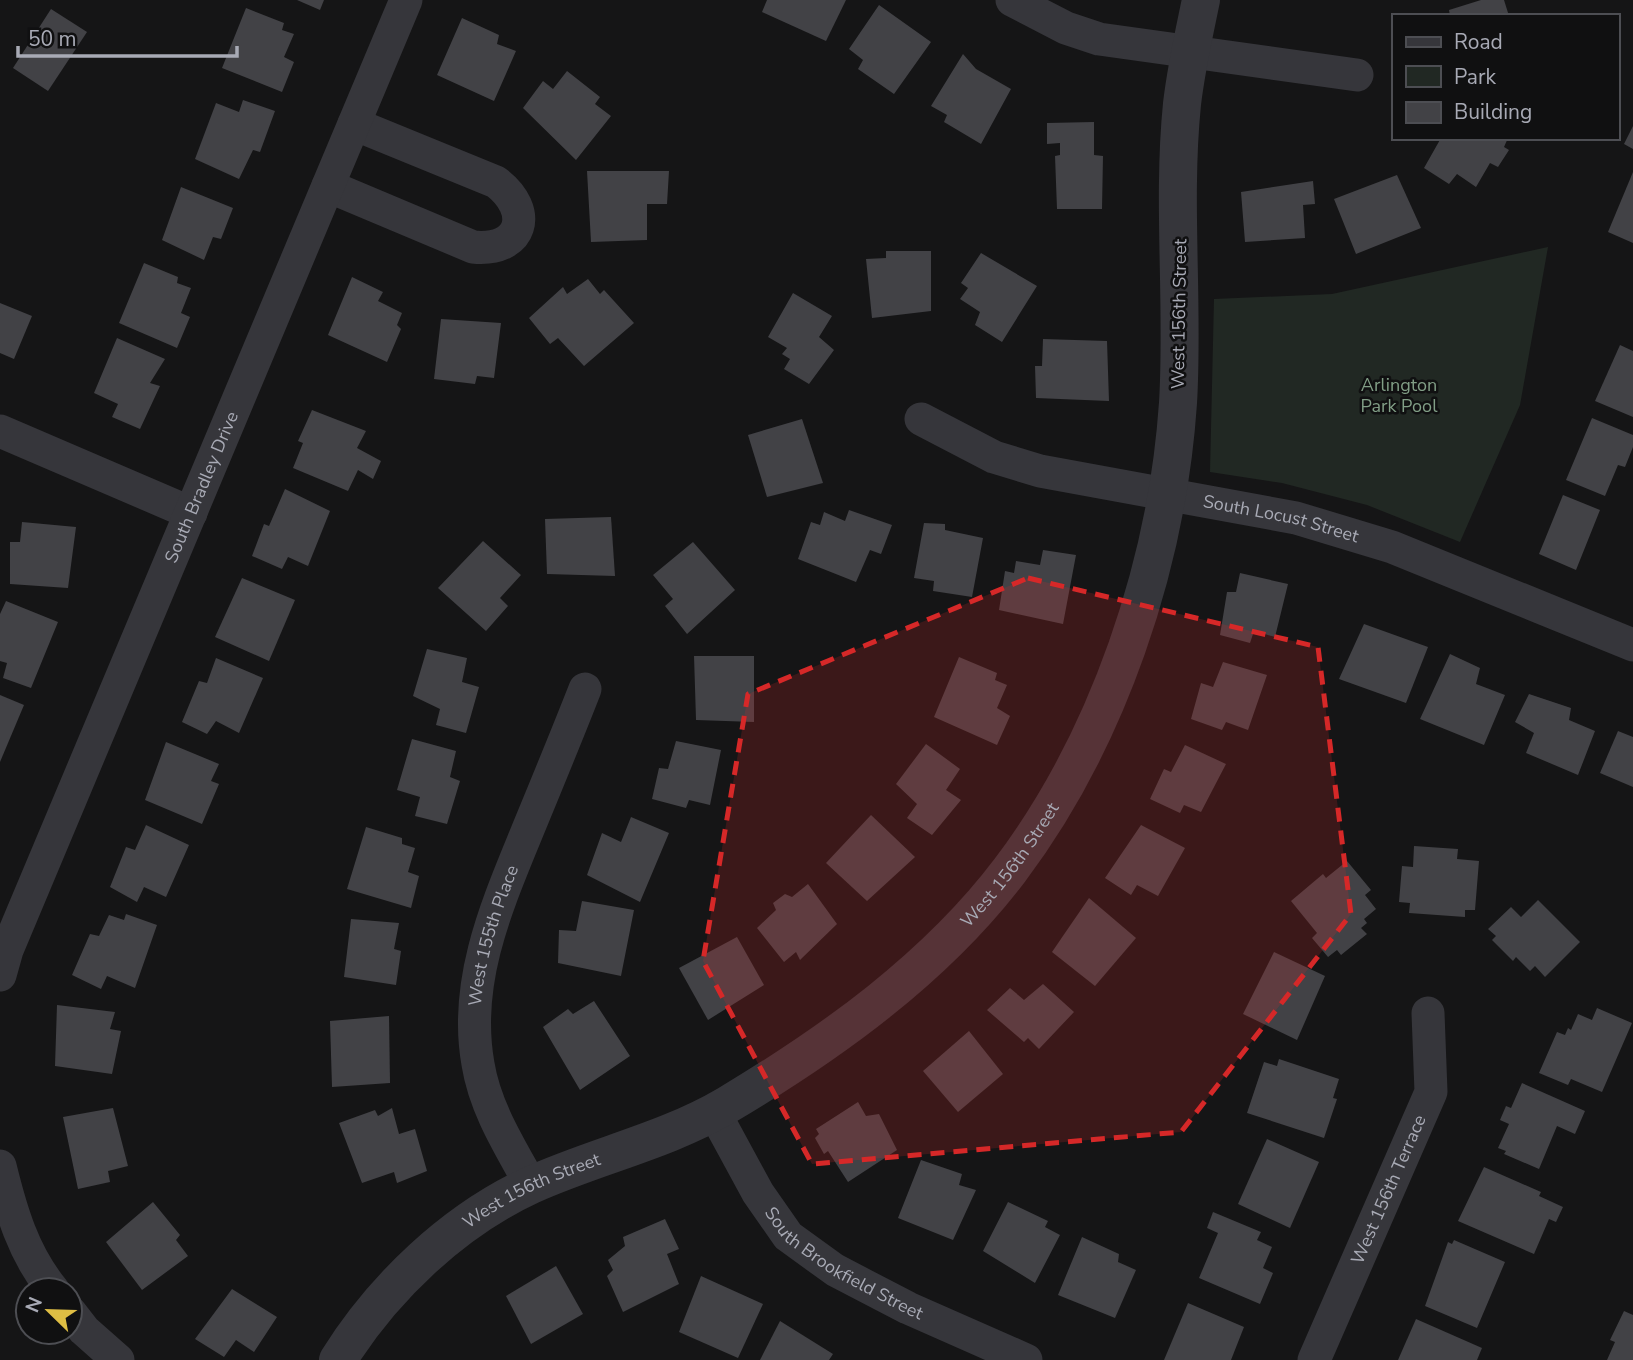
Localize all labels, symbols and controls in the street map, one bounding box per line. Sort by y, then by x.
scale bar [18,14,236,58]
legend [1392,14,1619,140]
text: 50 m [28,25,77,53]
text: Road [1454,28,1503,56]
text: Park [1454,63,1496,91]
text: Building [1454,98,1532,126]
street label: West 156th Street [1166,238,1192,389]
park label: Arlington Park Pool [1361,373,1438,418]
street label: South Bradley Drive [159,408,244,567]
street label: South Locust Street [1201,489,1362,548]
street label: West 156th Street [955,797,1065,933]
street label: West 155th Place [463,862,524,1007]
street label: West 156th Terrace [1345,1111,1432,1268]
street label: West 156th Street [458,1147,604,1234]
street label: South Brookfield Street [759,1202,928,1326]
north arrow [14,1276,84,1346]
text: N [20,1293,49,1316]

